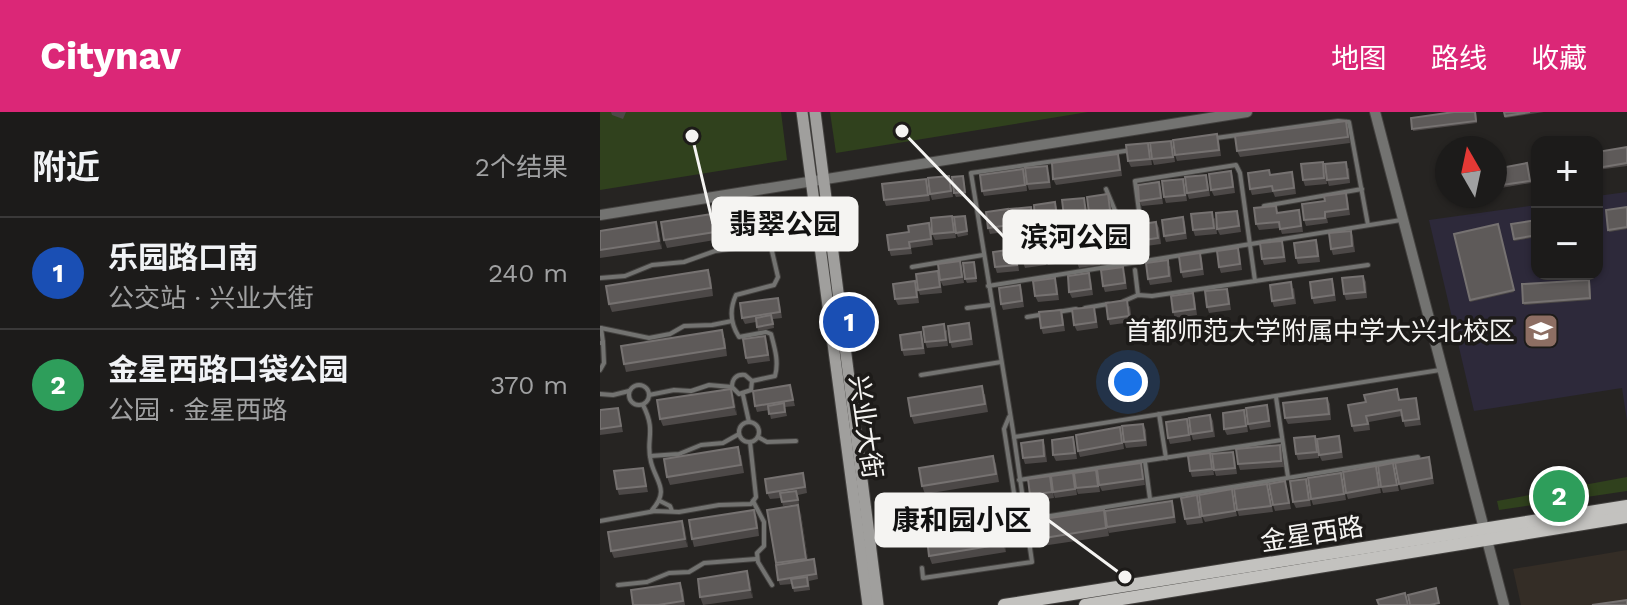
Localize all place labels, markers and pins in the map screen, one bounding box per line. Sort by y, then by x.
callout: 翡翠公园 [713,198,857,250]
callout: 滨河公园 [1004,211,1148,263]
pin: 1 [823,292,875,352]
school or university icon: 首都师范大学附属中学大兴北校区 [1522,312,1560,350]
place label: 首都师范大学附属中学大兴北校区 [1125,316,1515,346]
pin: 2 [1533,466,1585,526]
callout: 康和园小区 [876,494,1048,546]

